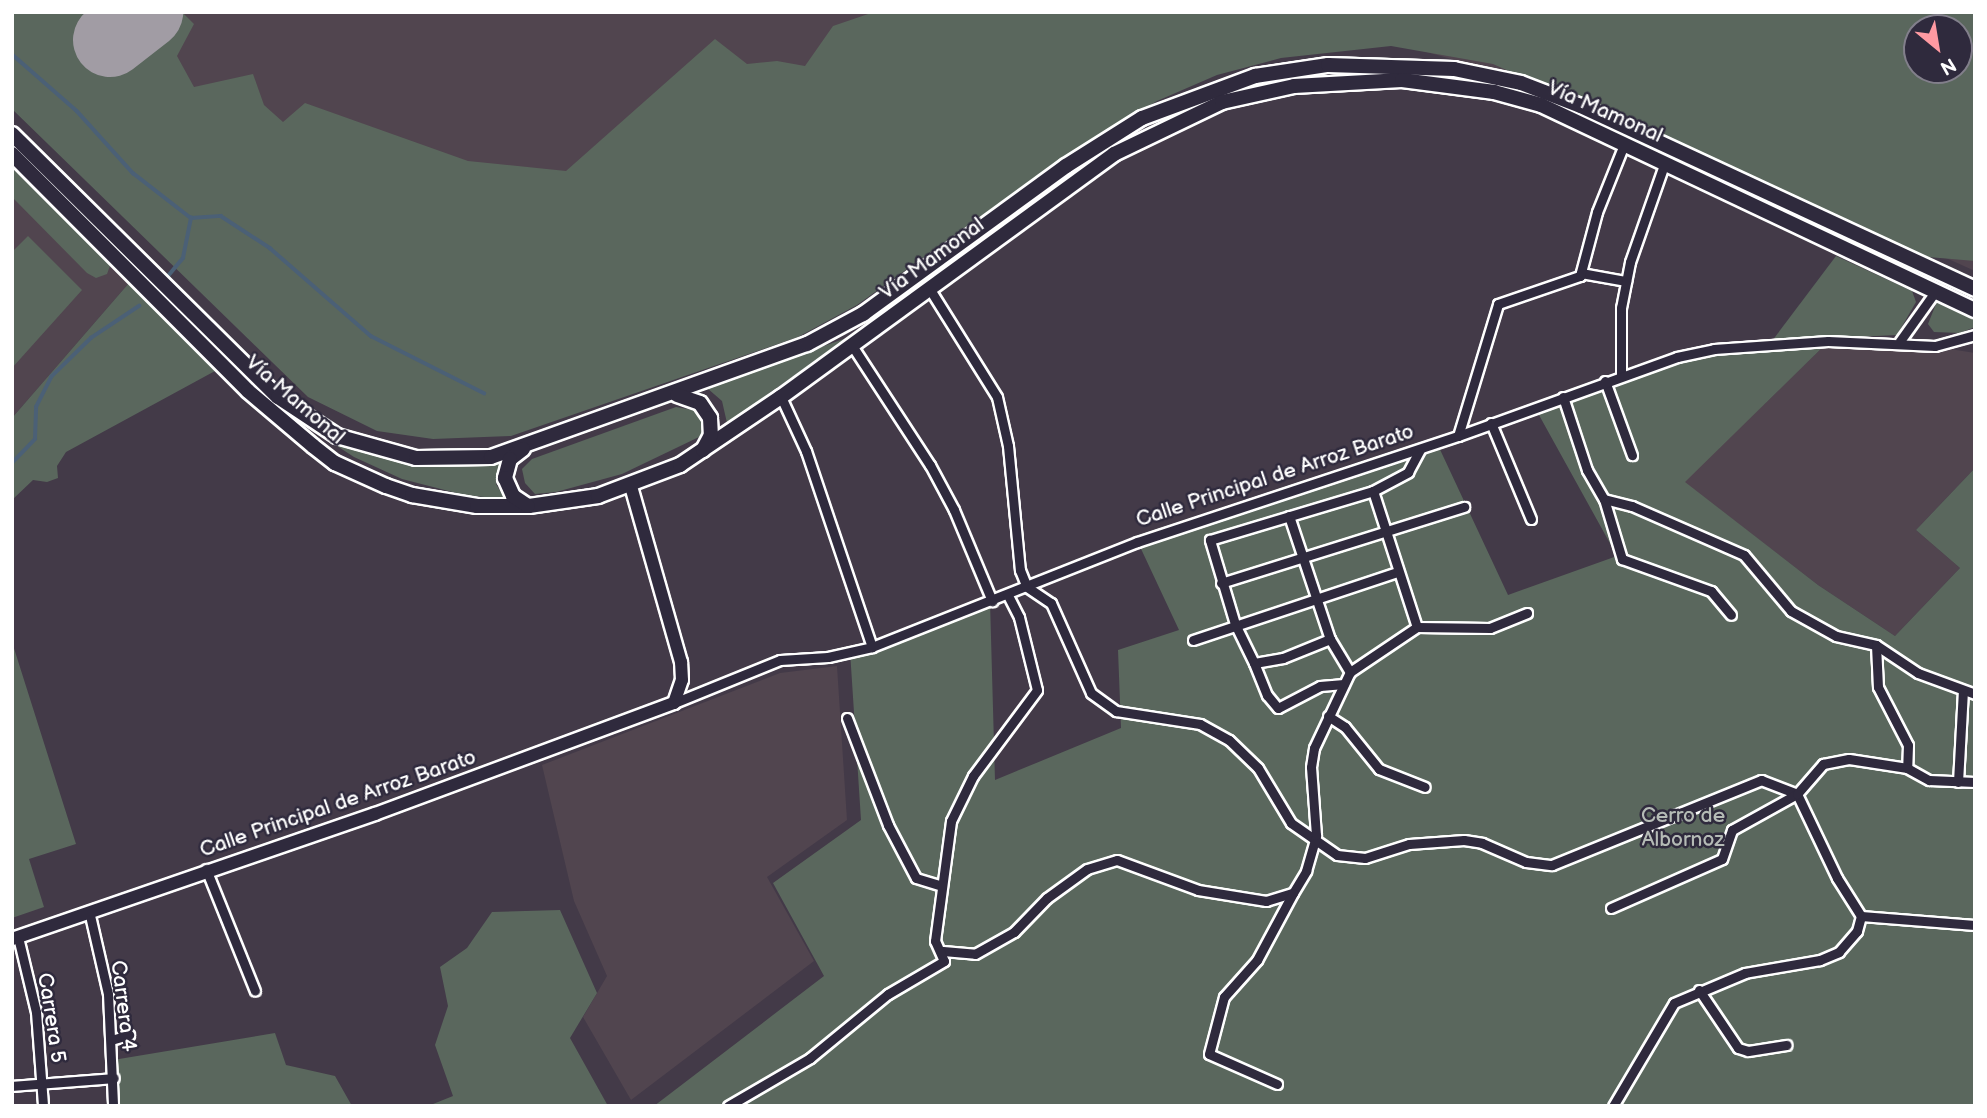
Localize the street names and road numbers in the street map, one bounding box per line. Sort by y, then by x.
street label: Vía Mamonal [1544,75,1666,149]
street label: Vía Mamonal [875,213,989,305]
street label: Vía Mamonal [240,350,350,450]
street label: Calle Principal de Arroz Barato [1133,419,1417,533]
street label: Calle Principal de Arroz Barato [197,745,479,863]
street label: Carrera 4 [105,959,141,1053]
street label: Carrera 5 [31,971,71,1065]

